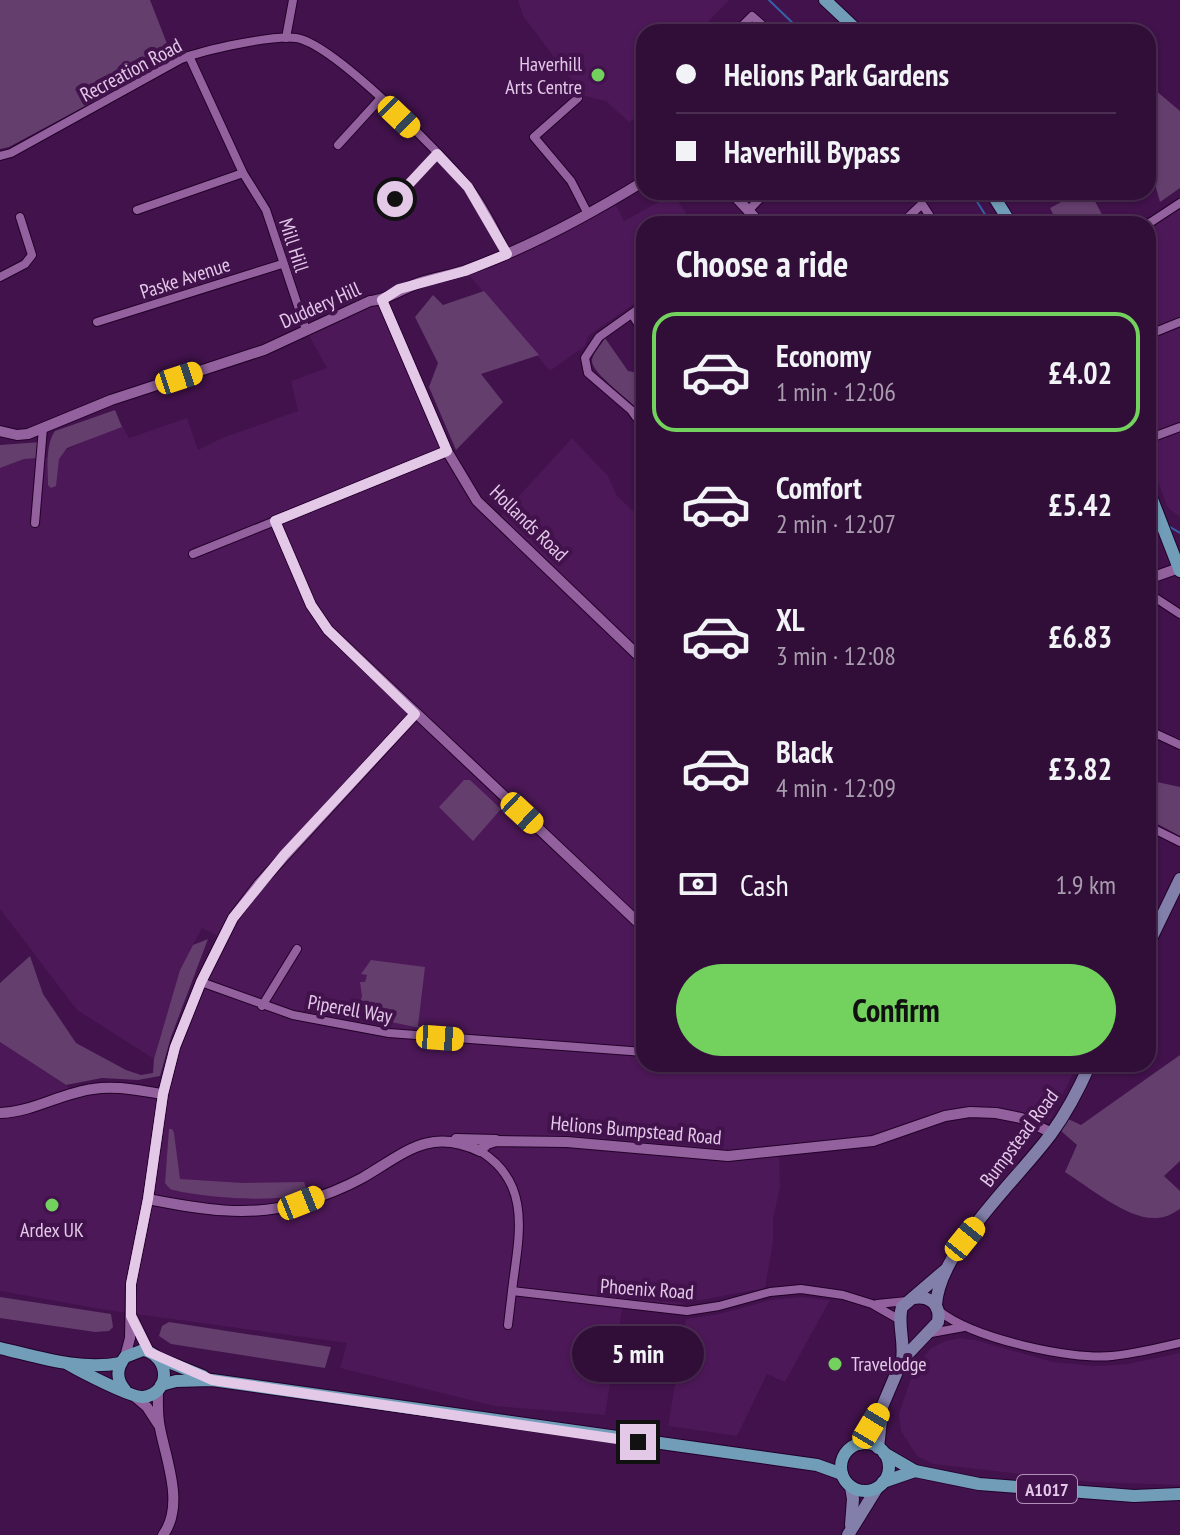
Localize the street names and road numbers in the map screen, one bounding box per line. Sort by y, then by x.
street label: Recreation Road [76,32,186,108]
street label: Mill Hill [273,215,315,275]
street label: Paske Avenue [137,251,233,305]
street label: Duddery Hill [276,276,365,334]
street label: Hollands Road [484,479,574,567]
street label: Piperell Way [306,989,395,1029]
street label: Bumpstead Road [974,1084,1064,1192]
street label: Helions Bumpstead Road [549,1110,723,1150]
street label: Phoenix Road [599,1273,695,1305]
road number: A1017 [1017,1475,1077,1503]

